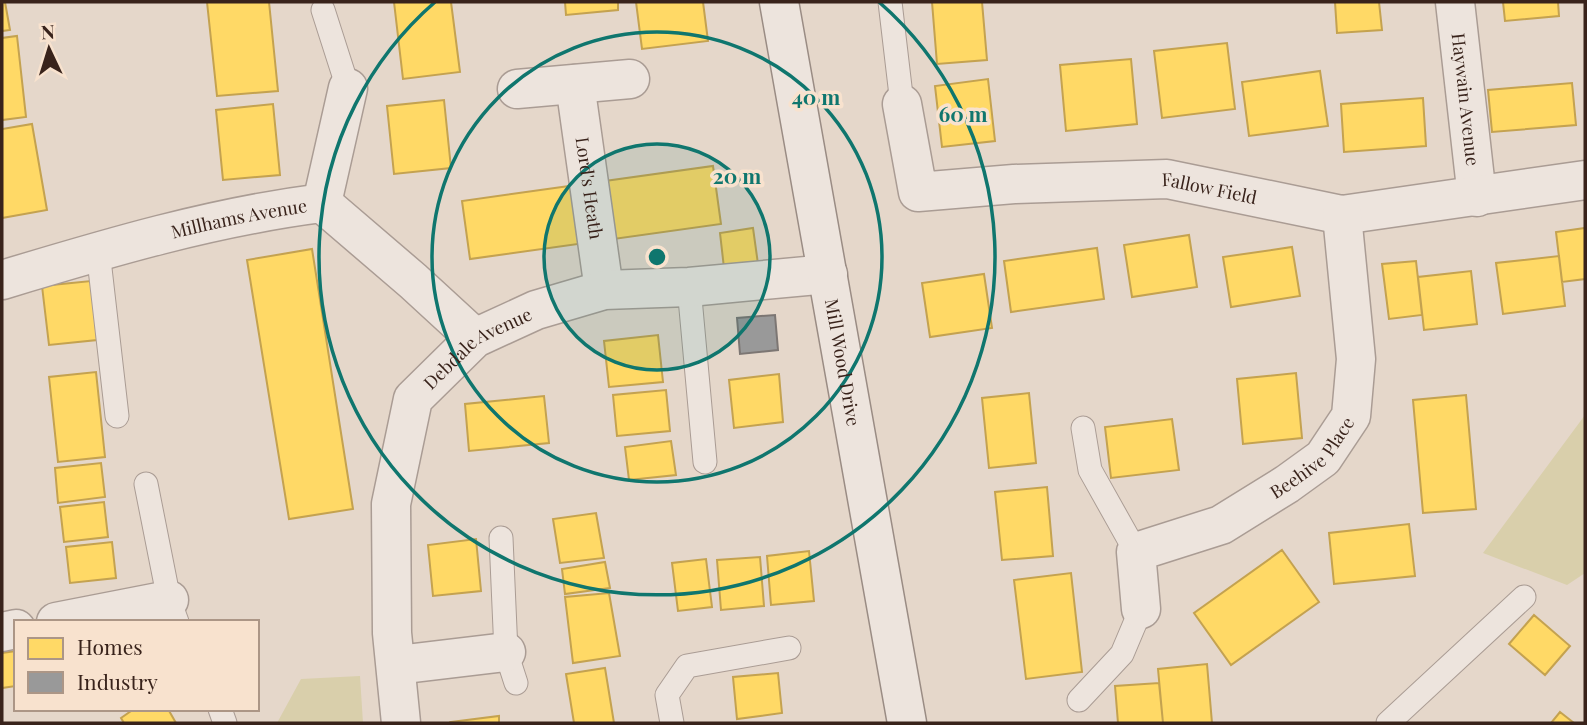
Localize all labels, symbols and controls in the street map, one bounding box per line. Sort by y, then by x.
north arrow [14,14,84,84]
text: N [40,18,56,44]
street label: Haywain Avenue [1447,32,1485,167]
text: 40 m [792,82,840,110]
text: 60 m [938,99,988,127]
street label: Lord's Heath [571,135,609,241]
text: 20 m [713,161,761,189]
street label: Fallow Field [1161,167,1260,209]
street label: Millhams Avenue [168,193,308,244]
centre of rings [645,245,669,269]
street label: Mill Wood Drive [820,297,866,428]
street label: Debdale Avenue [418,302,535,394]
street label: Beehive Place [1265,412,1359,504]
legend [14,620,259,711]
text: Homes [77,632,143,660]
text: Industry [77,667,158,695]

